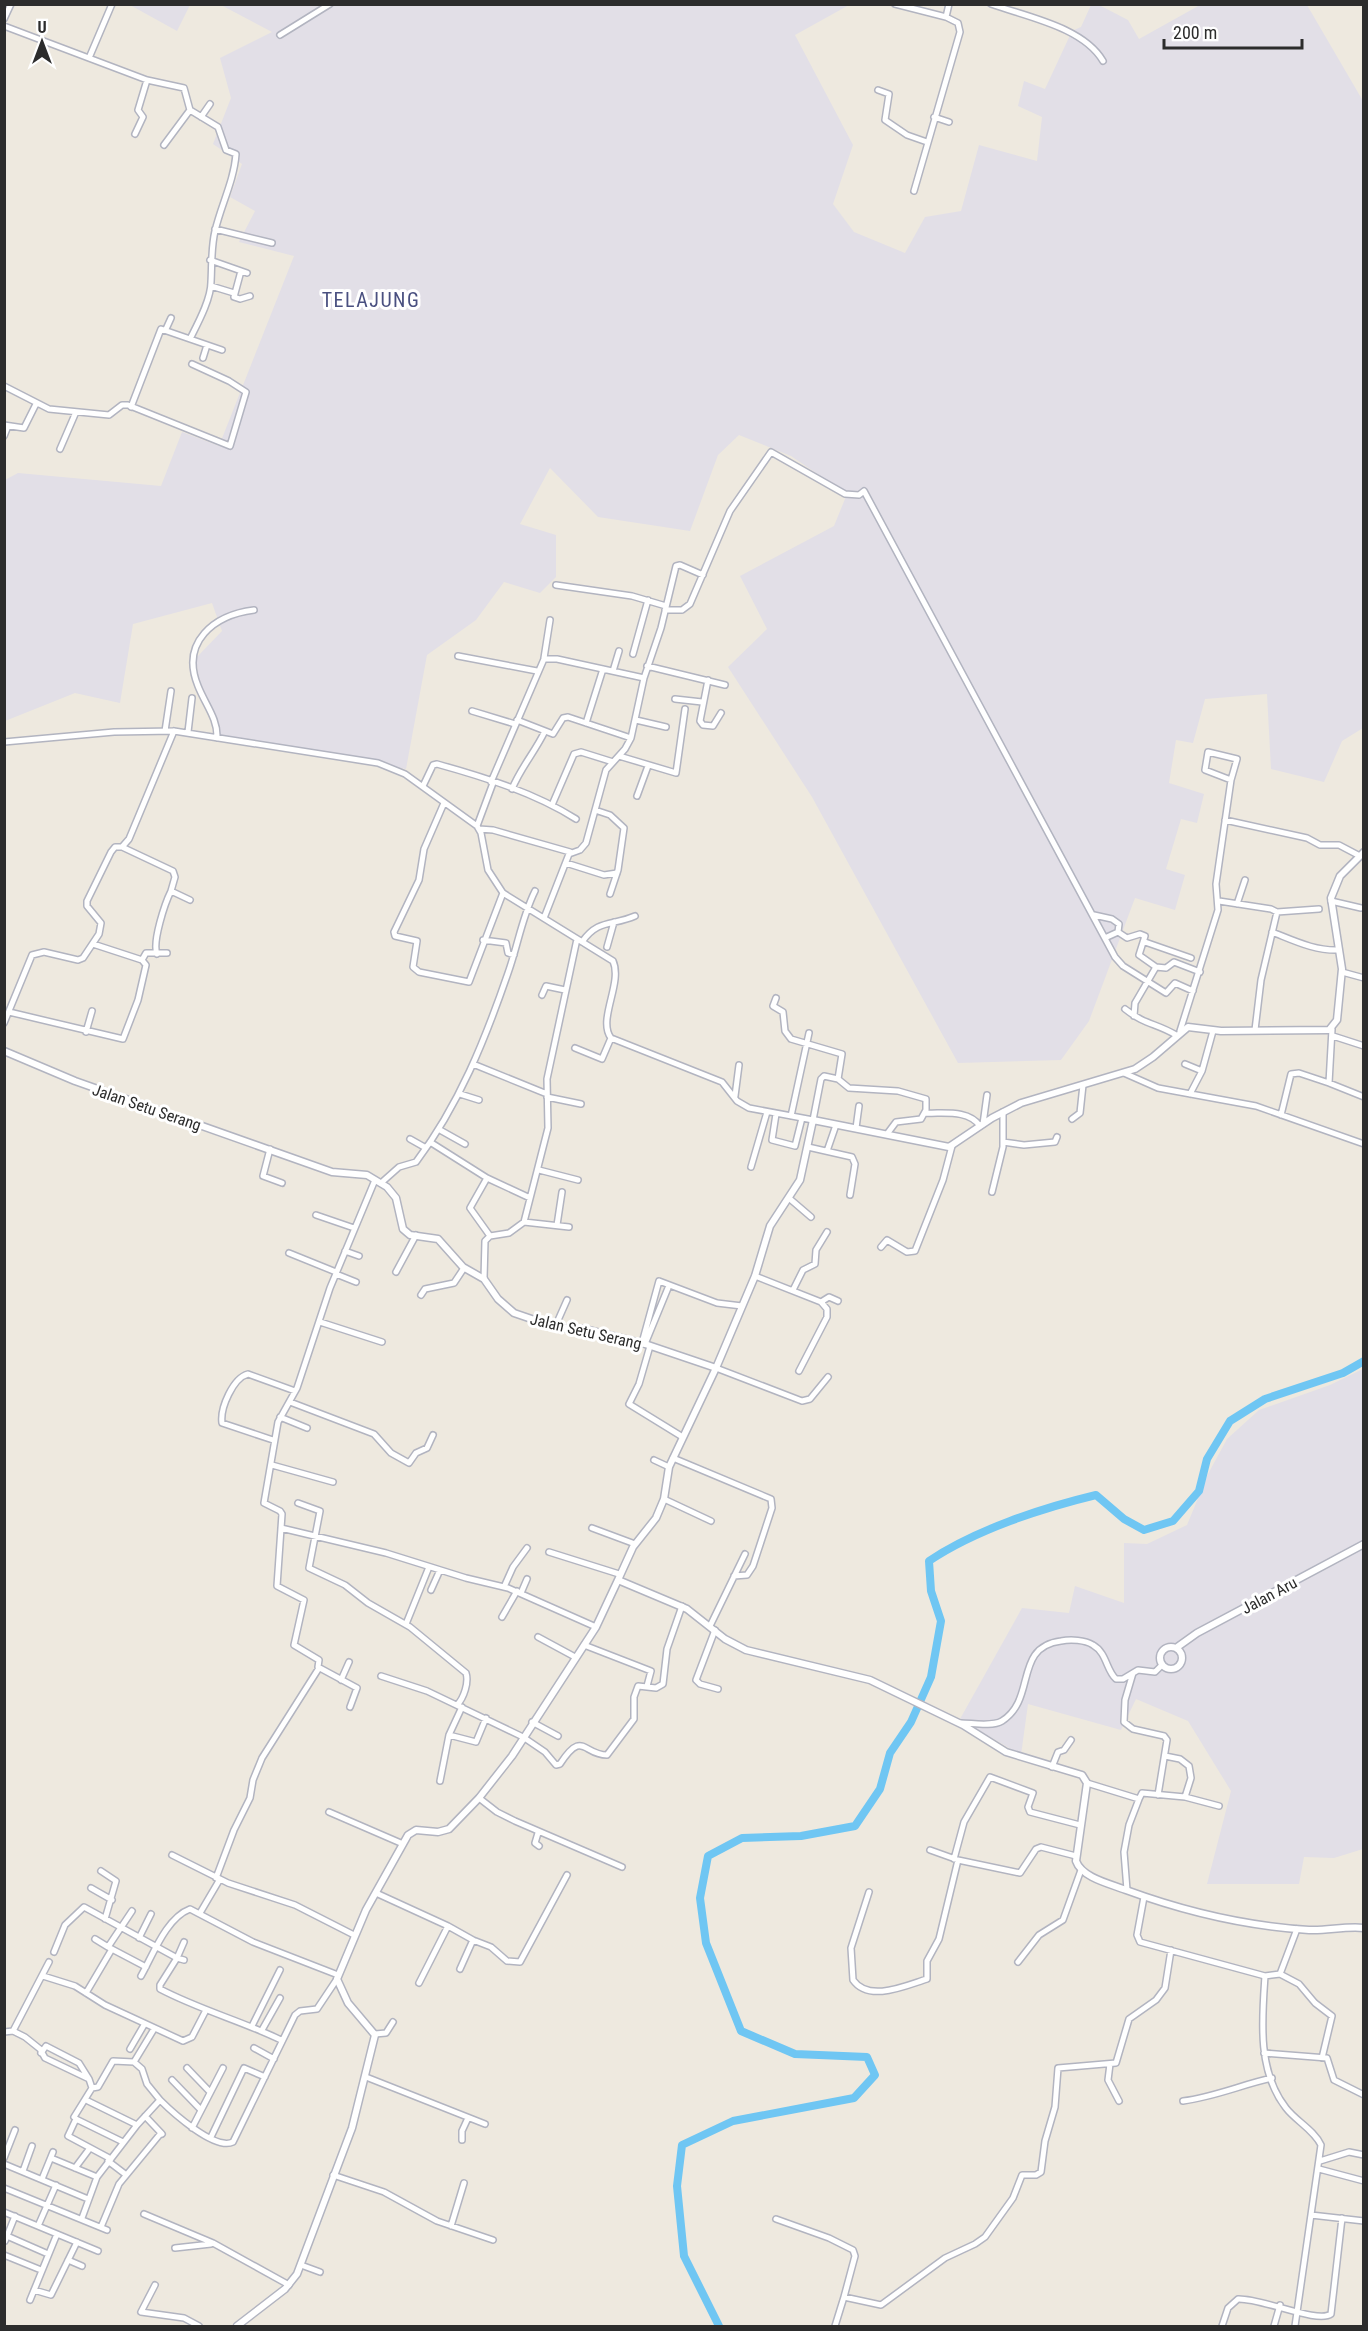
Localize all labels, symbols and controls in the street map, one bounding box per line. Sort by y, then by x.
north arrow [12,12,72,72]
scale bar [1164,12,1302,50]
text: U [37,18,47,37]
text: 200 m [1173,22,1217,43]
district label: TELAJUNG [322,288,420,312]
street label: Jalan Setu Serang [90,1080,204,1135]
street label: Jalan Setu Serang [528,1309,643,1354]
street label: Jalan Aru [1238,1573,1300,1618]

